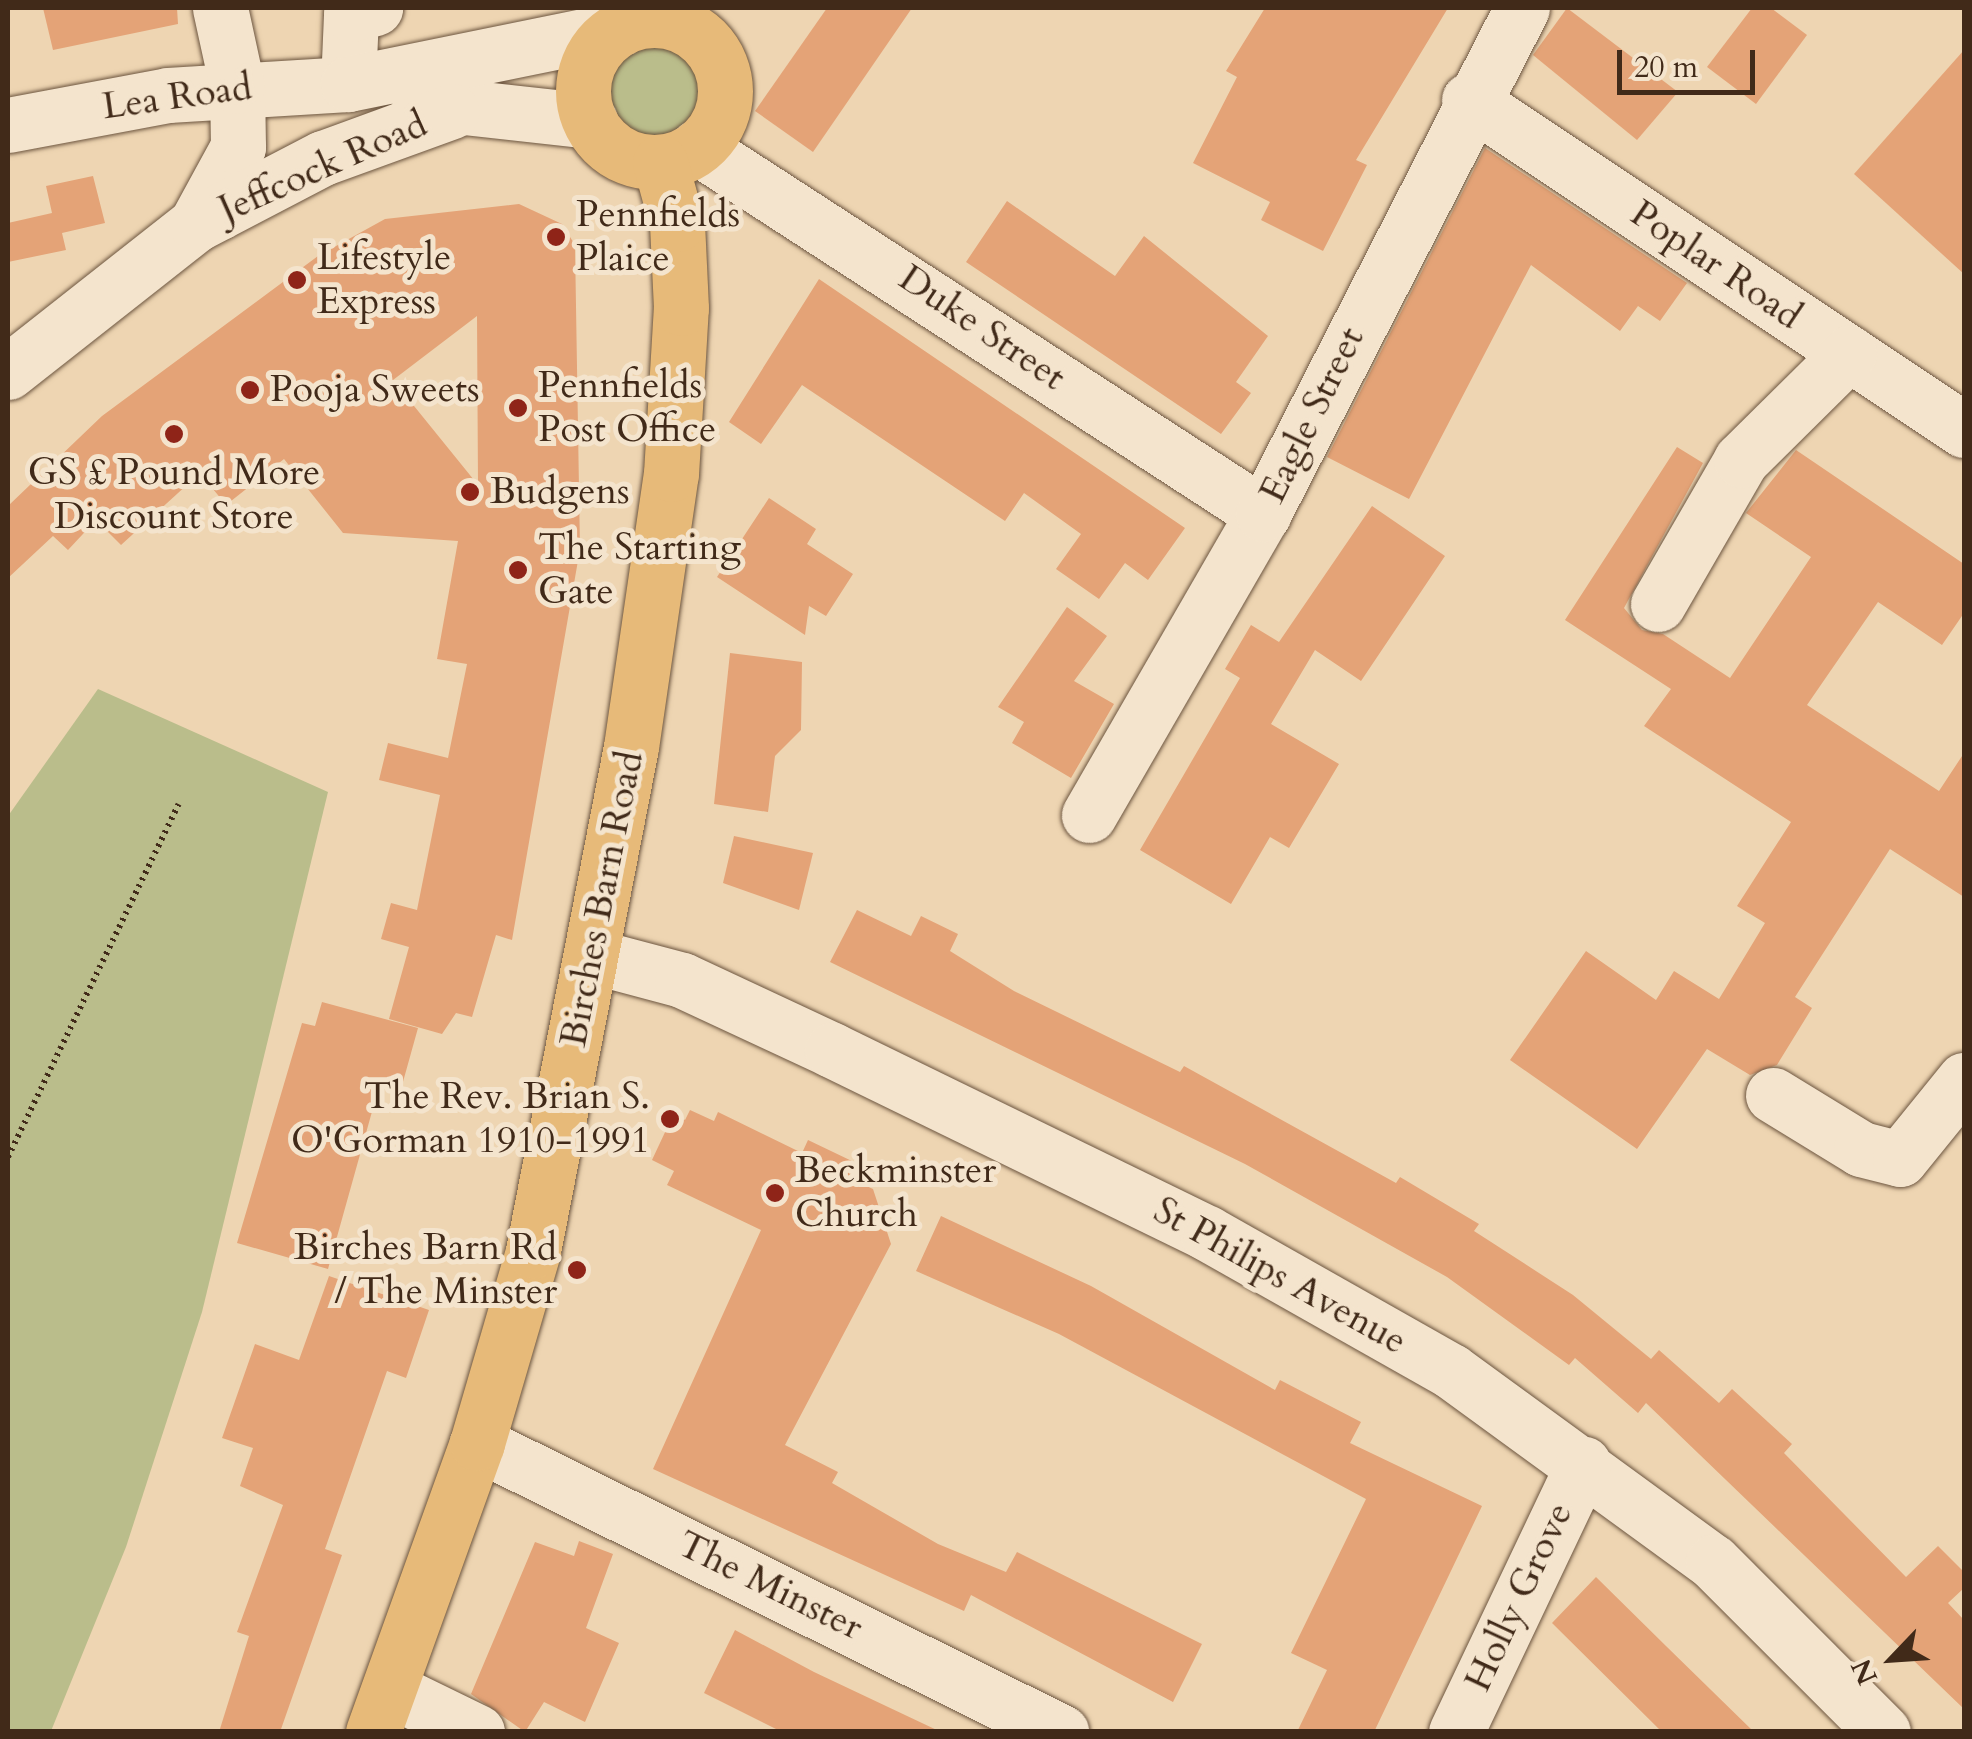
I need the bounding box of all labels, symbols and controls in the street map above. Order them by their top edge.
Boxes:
scale bar [1622,30,1760,92]
text: 20 m [1634,47,1698,88]
street label: Lea Road [99,64,255,130]
street label: Jeffcock Road [212,101,434,233]
street label: Poplar Road [1622,191,1810,339]
place label: Pennfields Plaice [576,192,740,282]
marker: Pennfields Plaice [545,226,567,248]
place label: Lifestyle Express [317,235,451,324]
street label: Duke Street [890,256,1074,400]
marker: Lifestyle Express [286,269,308,291]
street label: Eagle Street [1250,320,1374,510]
place label: Pennfields Post Office [538,363,716,452]
place label: Pooja Sweets [270,367,480,413]
marker: Pooja Sweets [239,379,261,401]
marker: Pennfields Post Office [507,397,529,419]
marker: GS £ Pound More Discount Store [163,423,185,445]
place label: GS £ Pound More Discount Store [28,450,320,540]
place label: Budgens [490,469,630,515]
marker: Budgens [459,481,481,503]
place label: The Starting Gate [538,525,741,614]
marker: The Starting Gate [507,559,529,581]
street label: Birches Barn Road [551,747,653,1051]
place label: The Rev. Brian S. O'Gorman 1910-1991 [291,1074,650,1164]
marker: The Rev. Brian S. O'Gorman 1910-1991 [659,1108,681,1130]
place label: Beckminster Church [795,1148,996,1238]
marker: Beckminster Church [764,1182,786,1204]
street label: St Philips Avenue [1146,1188,1414,1364]
place label: Birches Barn Rd / The Minster [294,1225,557,1314]
marker: Birches Barn Rd / The Minster [566,1259,588,1281]
street label: Holly Grove [1455,1495,1583,1699]
street label: The Minster [670,1522,870,1650]
north arrow [1842,1609,1942,1709]
text: N [1842,1653,1887,1691]

